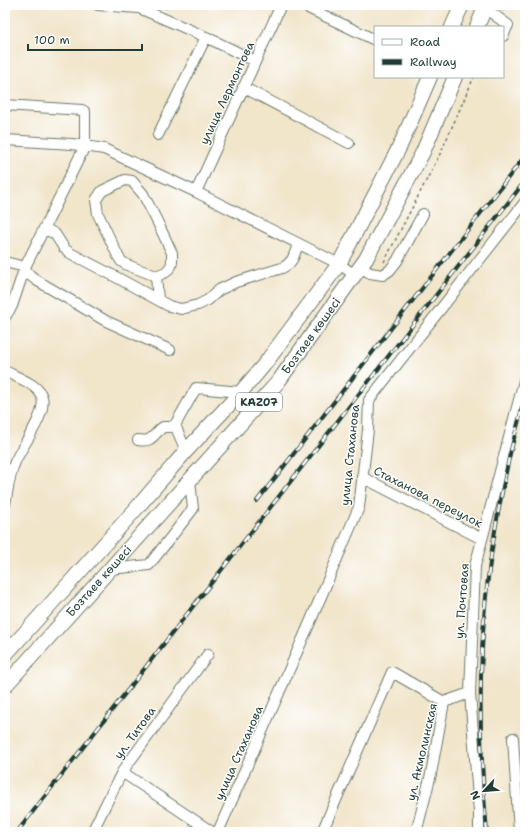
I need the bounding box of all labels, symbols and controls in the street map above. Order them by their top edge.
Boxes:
scale bar [28,26,142,52]
legend [374,26,504,78]
text: 100 m [34,32,70,48]
text: Road [410,34,441,50]
street label: улица Лермонтова [196,38,258,147]
text: Railway [410,54,457,70]
street label: Бозтаев көшесі [278,295,344,377]
road number: KAZ07 [236,393,282,411]
street label: улица Стаханова [337,403,363,507]
street label: Стаханова переулок [371,463,486,532]
street label: Бозтаев көшесі [63,542,135,620]
street label: ул. Почтовая [451,563,473,639]
street label: ул. Акмолинская [403,702,441,802]
street label: ул. Титова [111,703,160,762]
street label: улица Стаханова [211,703,267,803]
north arrow [464,771,504,811]
text: N [467,788,484,802]

